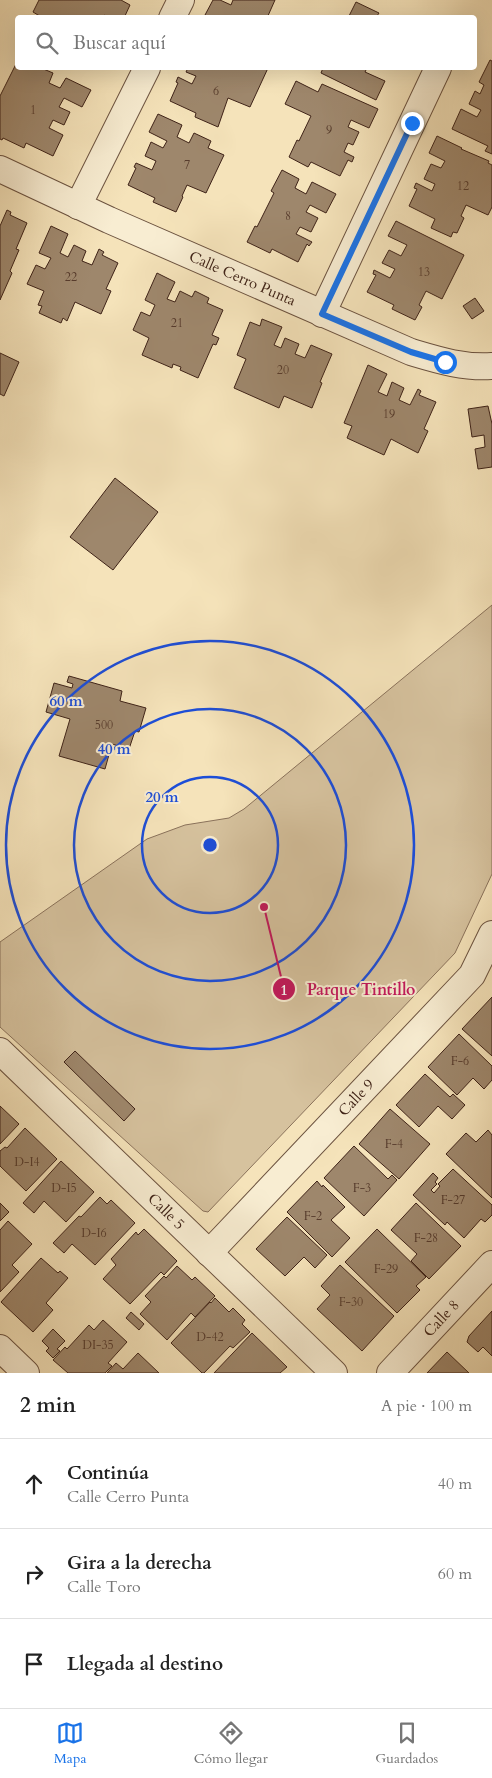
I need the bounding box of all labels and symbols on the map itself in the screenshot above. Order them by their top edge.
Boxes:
house number: 6 [213,83,219,99]
house number: 1 [30,102,36,118]
route end [401,112,424,135]
house number: 9 [326,122,332,138]
house number: 7 [184,157,190,173]
house number: 12 [457,178,469,194]
house number: 8 [285,208,291,224]
street label: Calle Cerro Punta [186,246,300,311]
house number: 13 [418,264,430,280]
house number: 22 [65,269,77,285]
house number: 21 [171,315,183,331]
route start [434,351,457,374]
house number: 20 [277,362,289,378]
house number: 19 [383,406,395,422]
text: 60 m [49,691,83,711]
house number: 500 [95,717,113,733]
text: 40 m [97,739,131,759]
text: 20 m [145,787,179,807]
centre of rings [201,836,219,854]
callout: Parque Tintillo [272,974,425,1005]
text: Parque Tintillo [307,979,415,1001]
text: 1 [280,980,288,1000]
house number: F-6 [451,1053,469,1069]
street label: Calle 9 [334,1074,379,1120]
house number: F-4 [385,1136,403,1152]
house number: D-I4 [14,1154,40,1170]
house number: D-I5 [51,1180,77,1196]
house number: F-3 [353,1180,371,1196]
street label: Calle 5 [143,1189,189,1234]
house number: F-27 [441,1192,465,1208]
house number: F-2 [304,1208,322,1224]
house number: D-I6 [81,1225,107,1241]
house number: F-28 [414,1230,438,1246]
house number: F-29 [374,1261,398,1277]
house number: F-30 [339,1294,363,1310]
street label: Calle 8 [419,1295,464,1341]
house number: D-42 [196,1329,224,1345]
house number: DI-35 [82,1337,114,1353]

